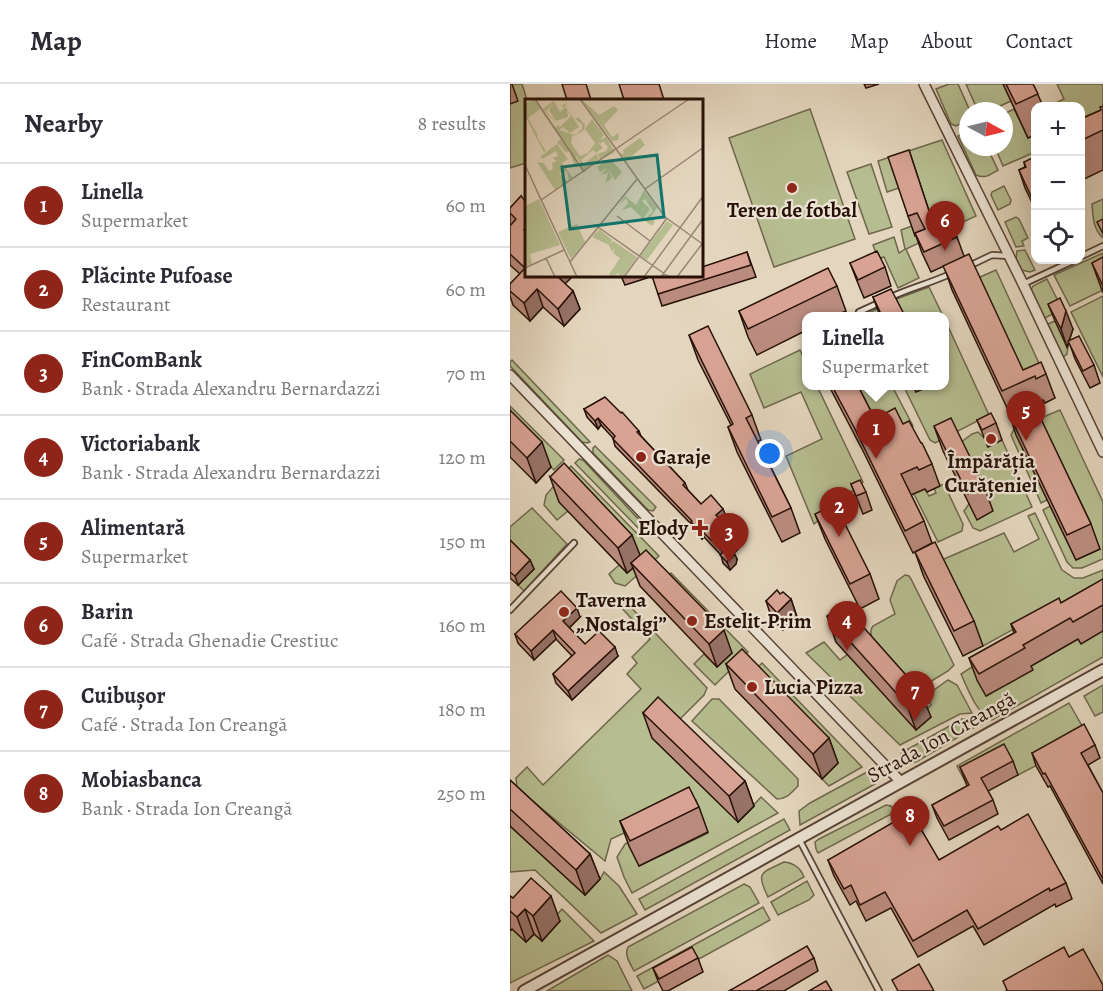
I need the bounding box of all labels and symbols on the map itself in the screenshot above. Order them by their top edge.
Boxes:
inset map [525,99,704,278]
north arrow [959,102,1013,156]
marker: Teren de fotbal [785,181,799,195]
place label: Teren de fotbal [727,196,857,224]
pin: 6 [926,202,964,251]
pin: 5 [1006,392,1046,441]
pin: 1 [856,410,896,459]
marker: Împărăția Curățeniei [984,432,998,446]
your location [755,439,784,468]
place label: Garaje [653,443,711,471]
place label: Împărăția Curățeniei [944,447,1038,499]
marker: Garaje [634,450,648,464]
pin: 2 [820,488,858,537]
place label: Elody [638,514,689,542]
pin: 3 [710,514,748,563]
marker: Elody [693,521,707,535]
place label: Taverna „Nostalgi” [576,586,667,638]
pin: 4 [828,602,866,651]
marker: Taverna „Nostalgi” [557,605,571,619]
place label: Estelit-Prim [704,607,812,635]
marker: Estelit-Prim [685,614,699,628]
pin: 7 [896,672,934,721]
place label: Lucia Pizza [764,673,864,701]
marker: Lucia Pizza [745,680,759,694]
street label: Strada Ion Creangă [862,685,1020,789]
pin: 8 [890,796,930,846]

